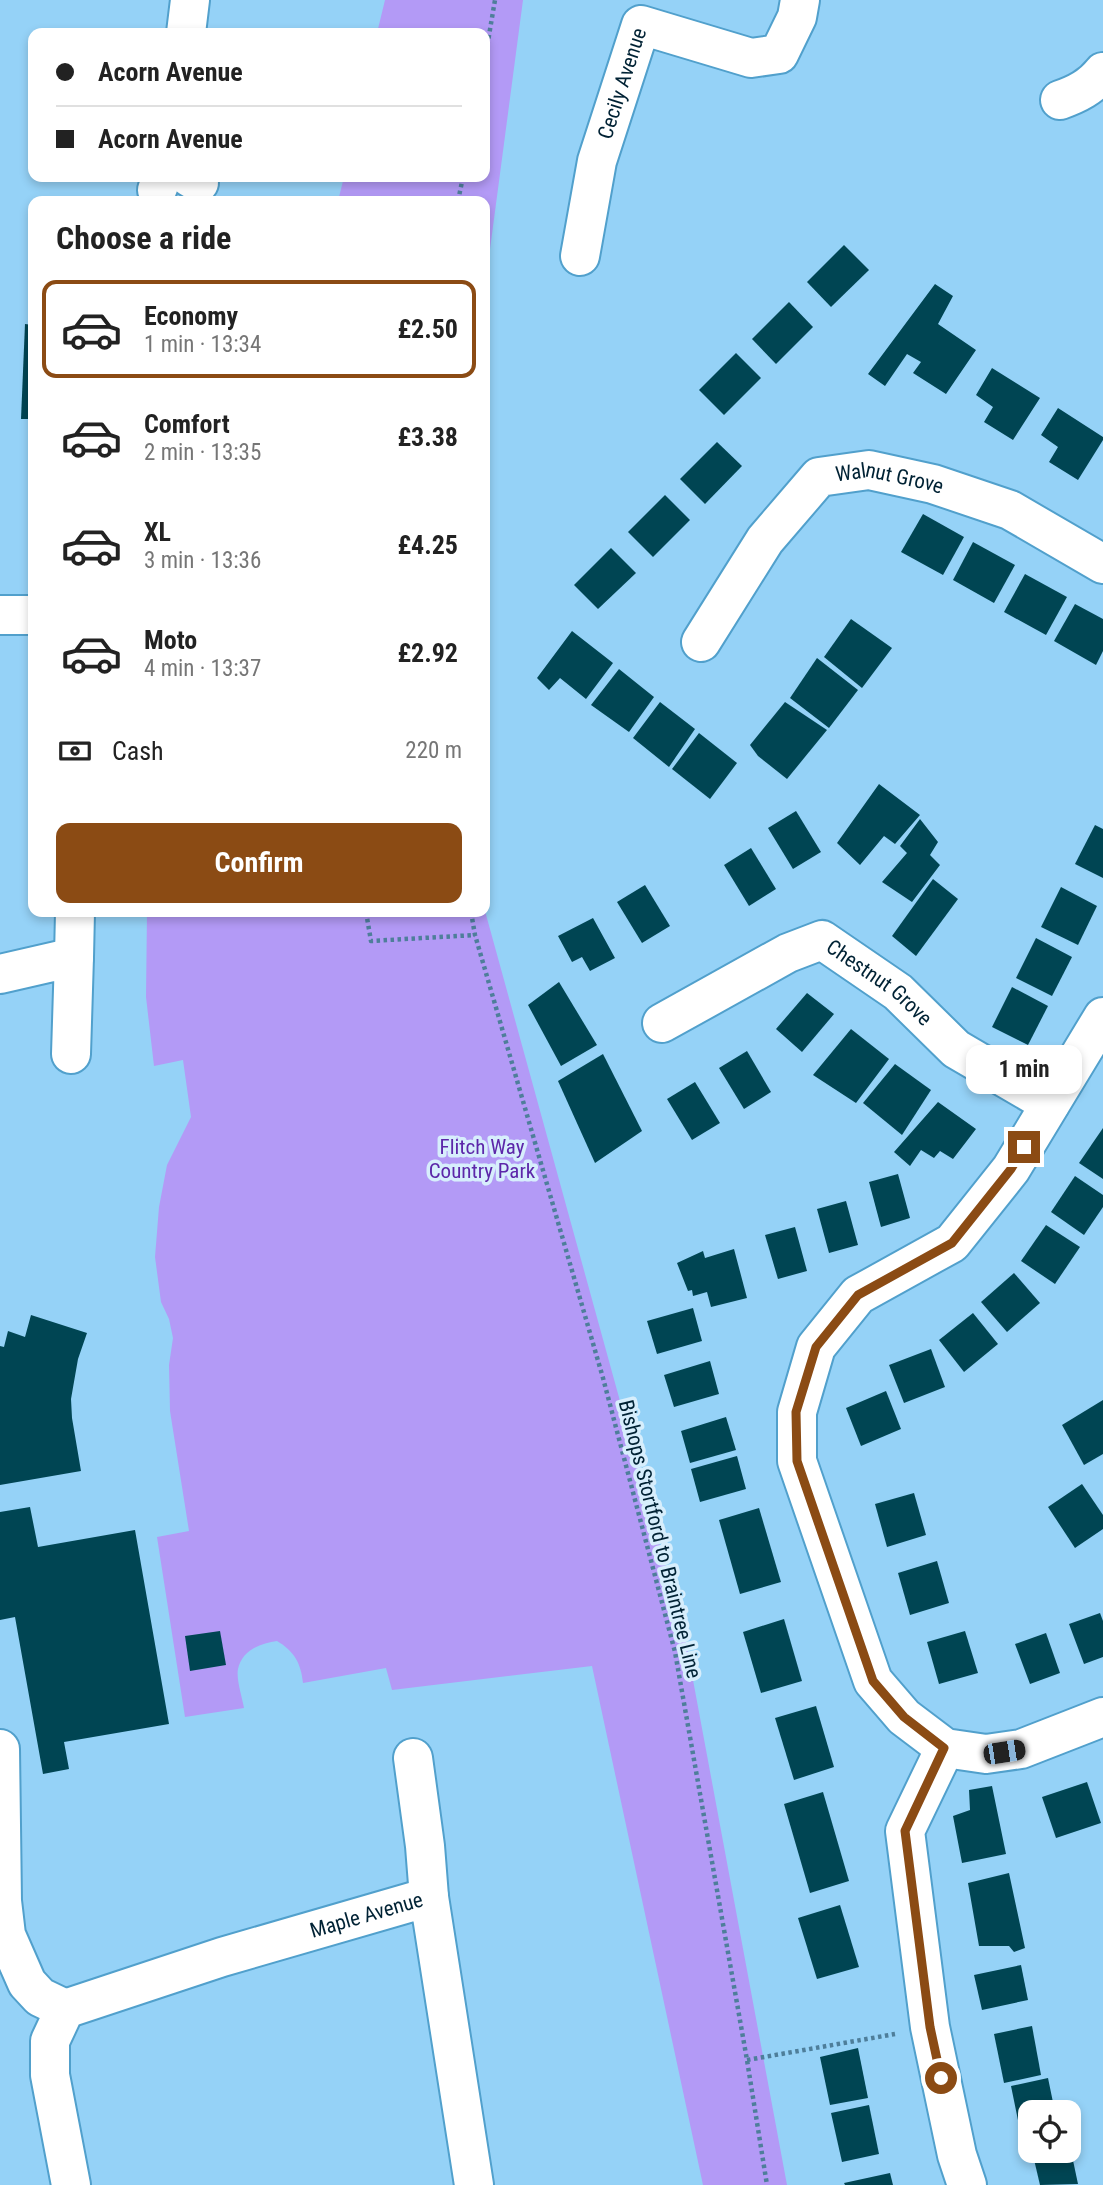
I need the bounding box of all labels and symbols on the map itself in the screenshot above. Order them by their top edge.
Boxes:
street label: Cecily Avenue [593,25,651,142]
street label: Walnut Grove [834,458,947,499]
street label: Chestnut Grove [822,935,937,1031]
callout: 1 min [966,1046,1082,1094]
route end [1008,1131,1040,1163]
park label: Flitch Way Country Park [429,1135,536,1183]
street label: Bishops Stortford to Braintree Line [614,1397,706,1681]
car [982,1738,1027,1766]
street label: Maple Avenue [307,1887,426,1943]
route start [925,2062,957,2094]

